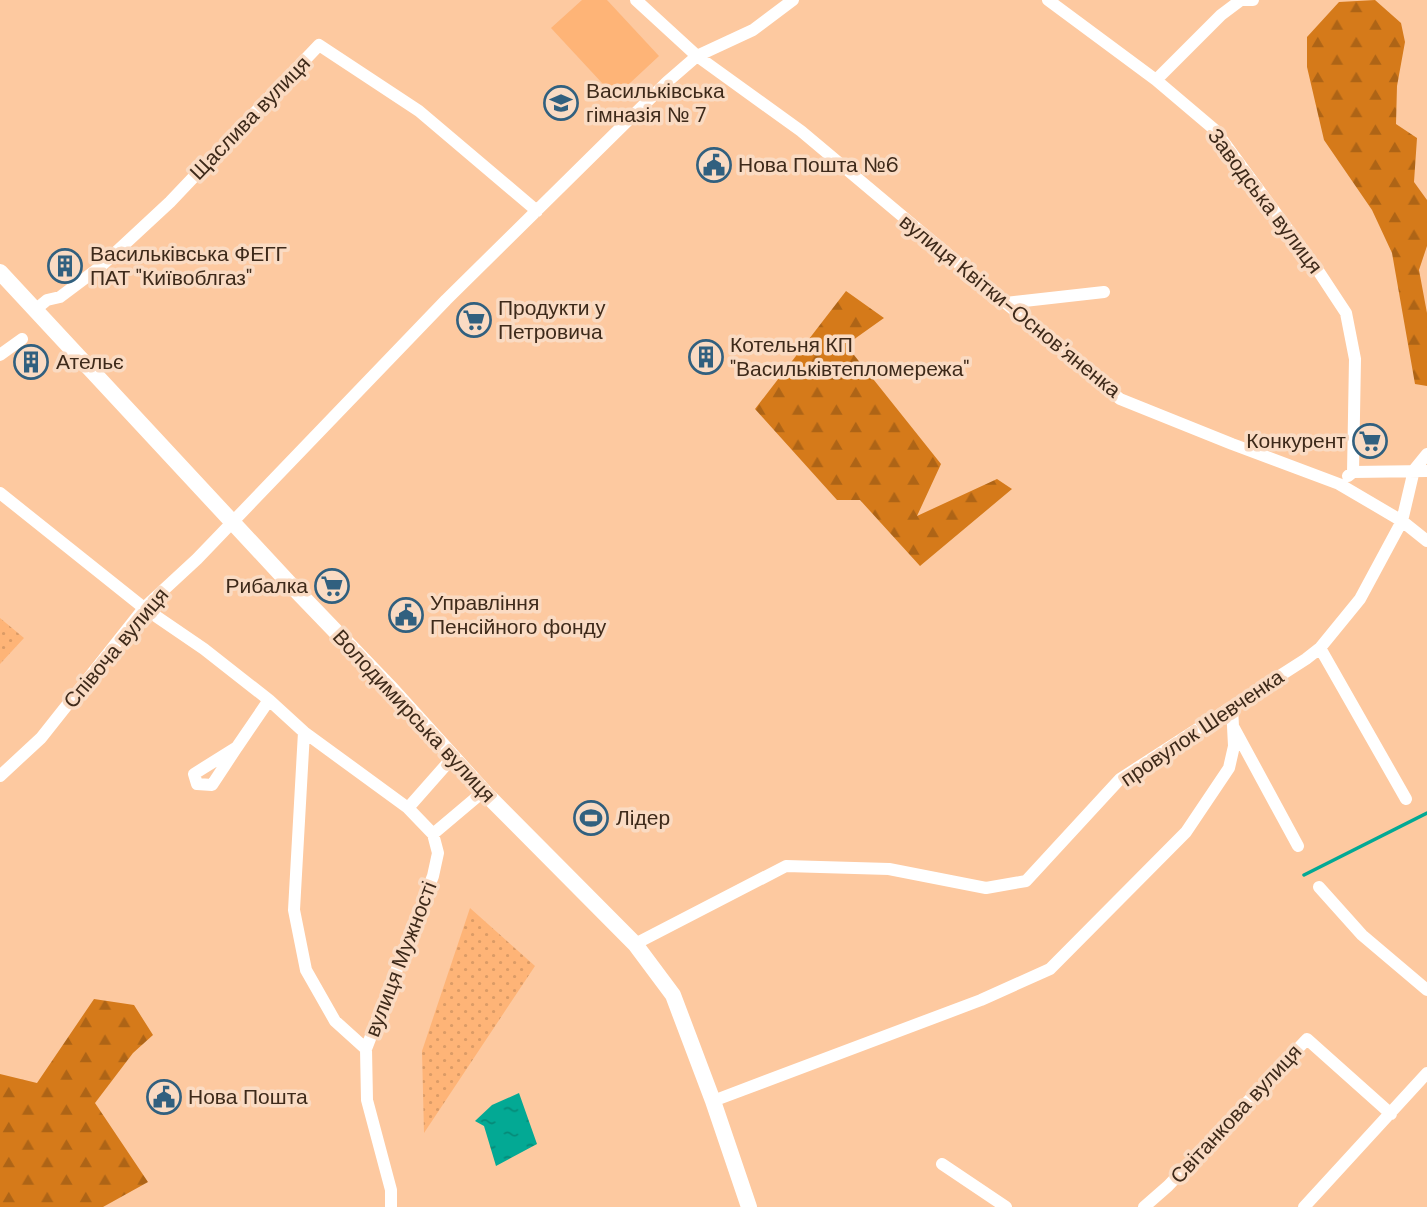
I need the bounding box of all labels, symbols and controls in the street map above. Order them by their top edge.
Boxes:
street label: Щаслива вулиця [184,50,316,186]
place label: Васильківська гімназія № 7 [586,77,725,129]
school or university icon: Васильківська гімназія № 7 [542,84,580,122]
street label: Заводська вулиця [1201,123,1329,279]
public building icon: Нова Пошта №6 [695,146,733,184]
place label: Нова Пошта №6 [738,151,899,179]
street label: вулиця Квітки-Основʼяненка [893,208,1127,404]
place label: Васильківська ФЕГГ ПАТ "Київоблгаз" [90,240,287,292]
building icon: Васильківська ФЕГГ ПАТ "Київоблгаз" [46,247,84,285]
place label: Продукти у Петровича [498,294,606,346]
supermarket icon: Продукти у Петровича [455,301,493,339]
place label: Котельня КП "Васильківтепломережа" [730,331,969,383]
building icon: Котельня КП "Васильківтепломережа" [687,338,725,376]
building icon: Ательє [12,343,50,381]
place label: Ательє [56,348,124,376]
supermarket icon: Конкурент [1351,422,1389,460]
place label: Конкурент [1246,427,1346,455]
supermarket icon: Рибалка [313,567,351,605]
place label: Рибалка [225,572,308,600]
street label: Співоча вулиця [57,582,175,714]
place label: Управління Пенсійного фонду [430,589,607,641]
public building icon: Управління Пенсійного фонду [387,596,425,634]
street label: Володимирська вулиця [326,623,502,809]
street label: провулок Шевченка [1115,663,1289,793]
sports icon: Лідер [572,799,610,837]
place label: Лідер [616,804,670,832]
street label: вулиця Мужності [358,877,444,1041]
street label: Світанкова вулиця [1164,1038,1308,1190]
public building icon: Нова Пошта [145,1078,183,1116]
place label: Нова Пошта [188,1083,308,1111]

